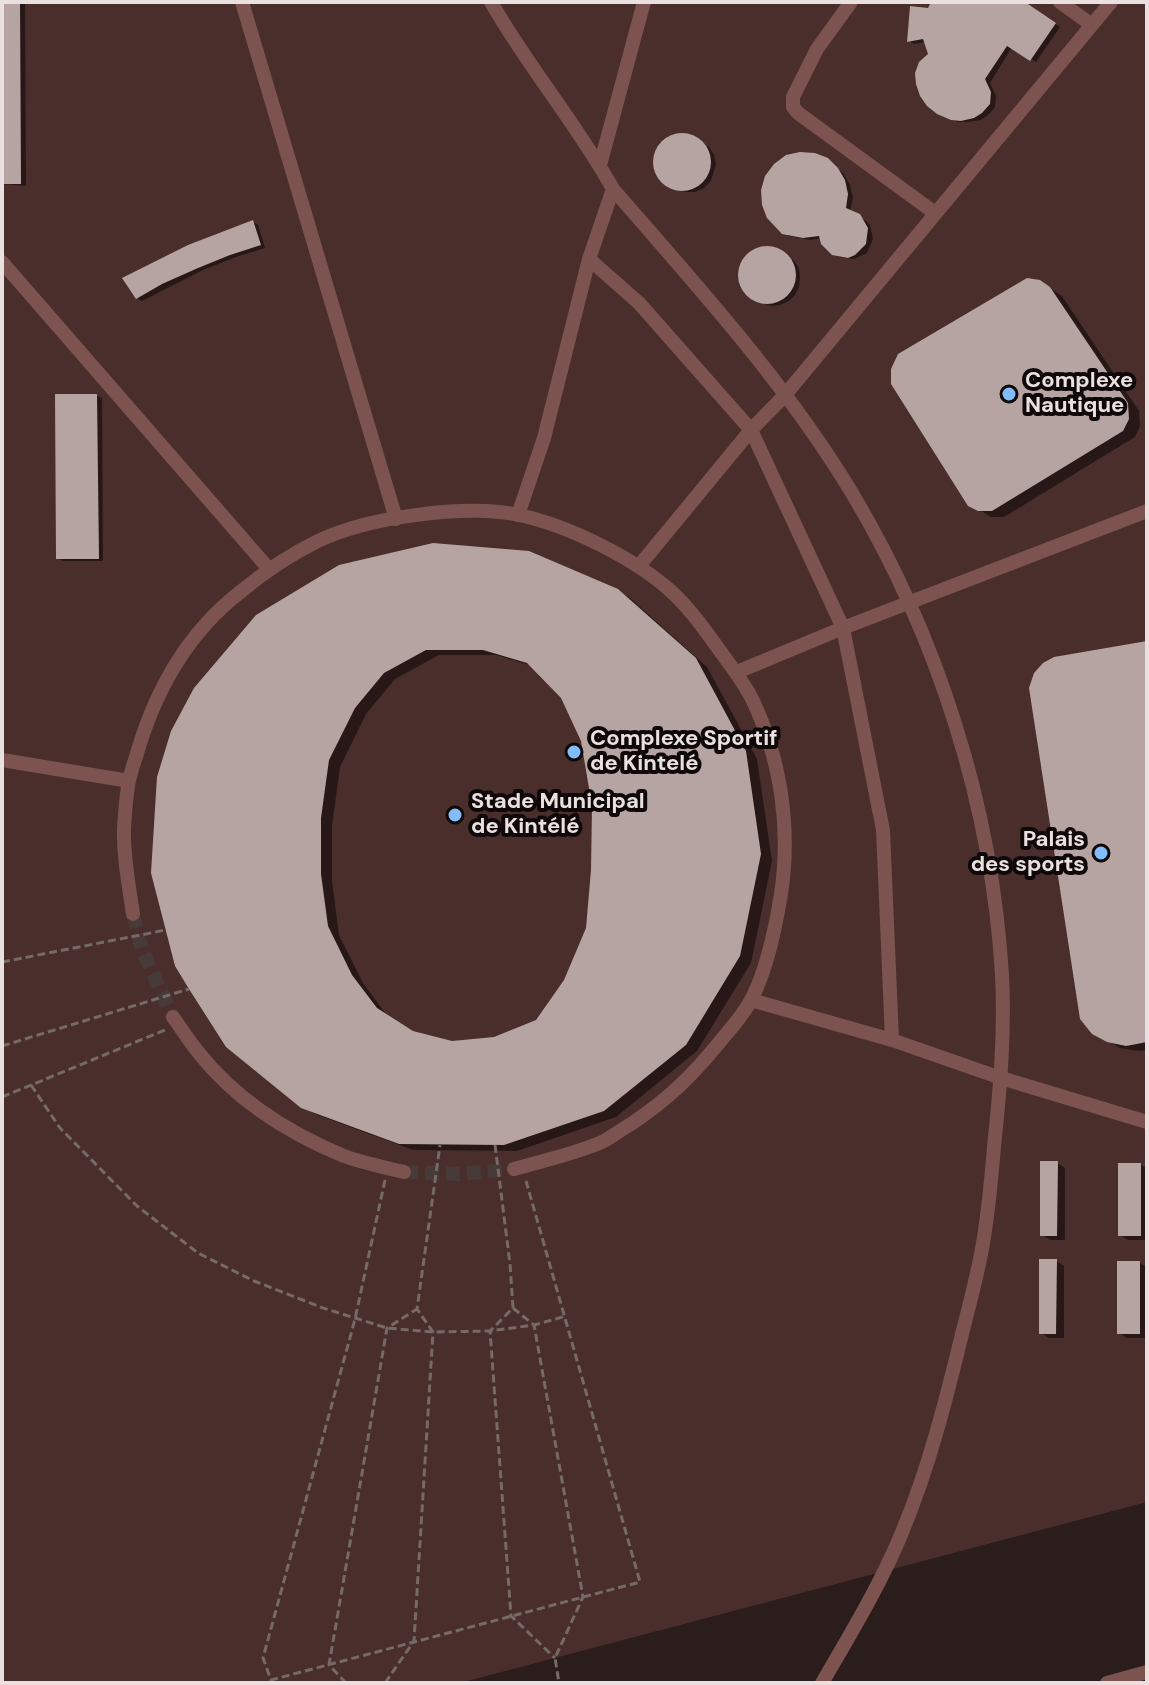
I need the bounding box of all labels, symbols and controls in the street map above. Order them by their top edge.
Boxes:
place label: Complexe Nautique [1025,368,1133,420]
marker: Complexe Nautique [1000,385,1018,403]
place label: Complexe Sportif de Kintelé [590,726,777,778]
marker: Complexe Sportif de Kintelé [565,743,583,761]
place label: Stade Municipal de Kintélé [471,789,645,840]
marker: Stade Municipal de Kintélé [446,806,464,824]
place label: Palais des sports [971,827,1085,878]
marker: Palais des sports [1092,844,1110,862]

